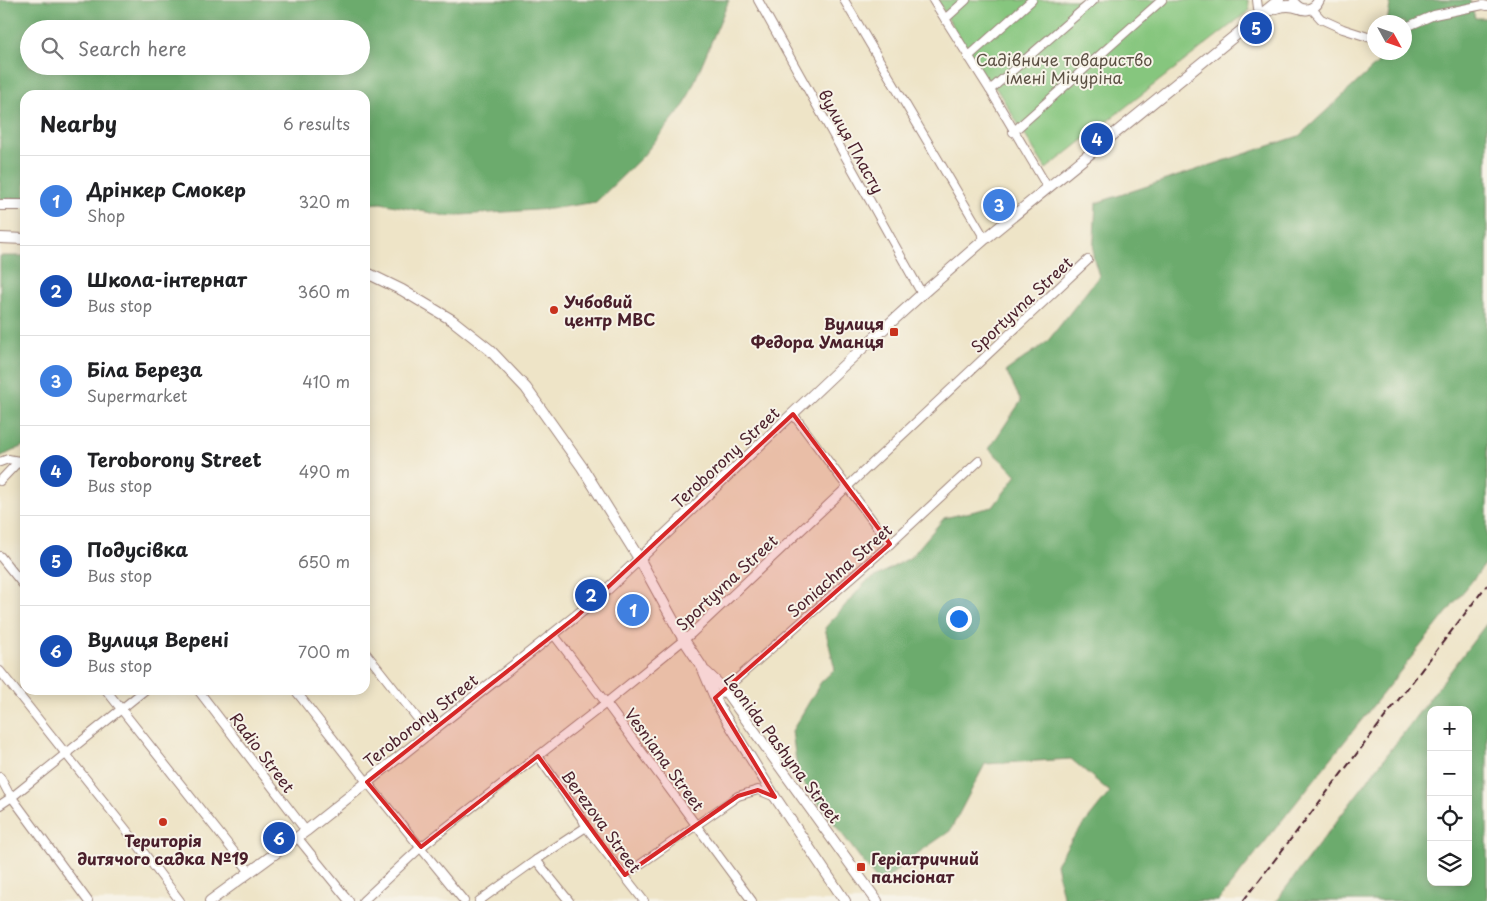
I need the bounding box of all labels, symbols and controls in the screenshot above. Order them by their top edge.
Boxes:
pin: 5 [1240,9,1272,47]
north arrow [1367,15,1412,60]
search box [20,20,370,75]
icon: search [38,34,66,62]
text: Search here [78,34,187,62]
park label: Садівниче товариство імені Мічуріна [976,47,1152,89]
street label: вулиця Пласту [813,84,891,198]
text: Nearby [40,107,117,139]
text: 6 results [283,111,350,135]
pin: 4 [1081,120,1113,158]
text: Дрінкер Смокер [87,175,246,203]
pin: 3 [983,186,1015,224]
text: 1 [52,189,60,213]
text: 320 m [299,189,350,213]
text: Shop [87,203,125,227]
street label: Sportyvna Street [965,250,1078,358]
text: Школа-інтернат [87,265,247,293]
text: 2 [50,279,62,303]
text: 360 m [298,279,350,303]
place label: Учбовий центр МВС [563,289,655,331]
text: Bus stop [87,293,152,317]
marker: Учбовий центр МВС [548,304,560,316]
place label: Вулиця Федора Уманця [751,311,884,353]
marker: Вулиця Федора Уманця [888,326,900,338]
text: Біла Береза [87,355,203,383]
text: 3 [51,369,61,393]
text: 410 m [302,369,350,393]
text: Supermarket [87,383,187,407]
street label: Teroborony Street [666,400,785,513]
text: Teroborony Street [87,445,262,473]
text: 4 [51,459,61,483]
text: 490 m [299,459,350,483]
text: Bus stop [87,473,152,497]
street label: Soniachna Street [781,517,897,622]
street label: Sportyvna Street [670,528,783,636]
text: Подусівка [87,535,188,563]
text: 5 [51,549,61,573]
text: 650 m [298,549,350,573]
text: Bus stop [87,563,152,587]
pin: 2 [575,576,607,614]
pin: 1 [617,591,649,629]
your location [946,606,972,632]
text: Вулиця Верені [87,625,229,653]
text: 6 [50,639,62,663]
text: 700 m [298,639,350,663]
text: Bus stop [87,653,152,677]
street label: Teroborony Street [358,667,483,772]
street label: Leonida Pashyna Street [719,668,848,828]
street label: Vesniana Street [619,702,711,816]
map controls [1427,706,1472,886]
button: + [1427,706,1472,751]
street label: Radio Street [225,707,301,798]
button: − [1427,751,1472,796]
street label: Berezova Street [556,764,648,878]
button: locate [1427,796,1472,841]
marker: Територія дитячого садка №19 [157,816,169,828]
pin: 6 [263,819,295,857]
place label: Територія дитячого садка №19 [77,828,249,870]
button: layers [1427,841,1472,886]
place label: Геріатричний пансіонат [871,846,979,888]
marker: Геріатричний пансіонат [855,861,867,873]

